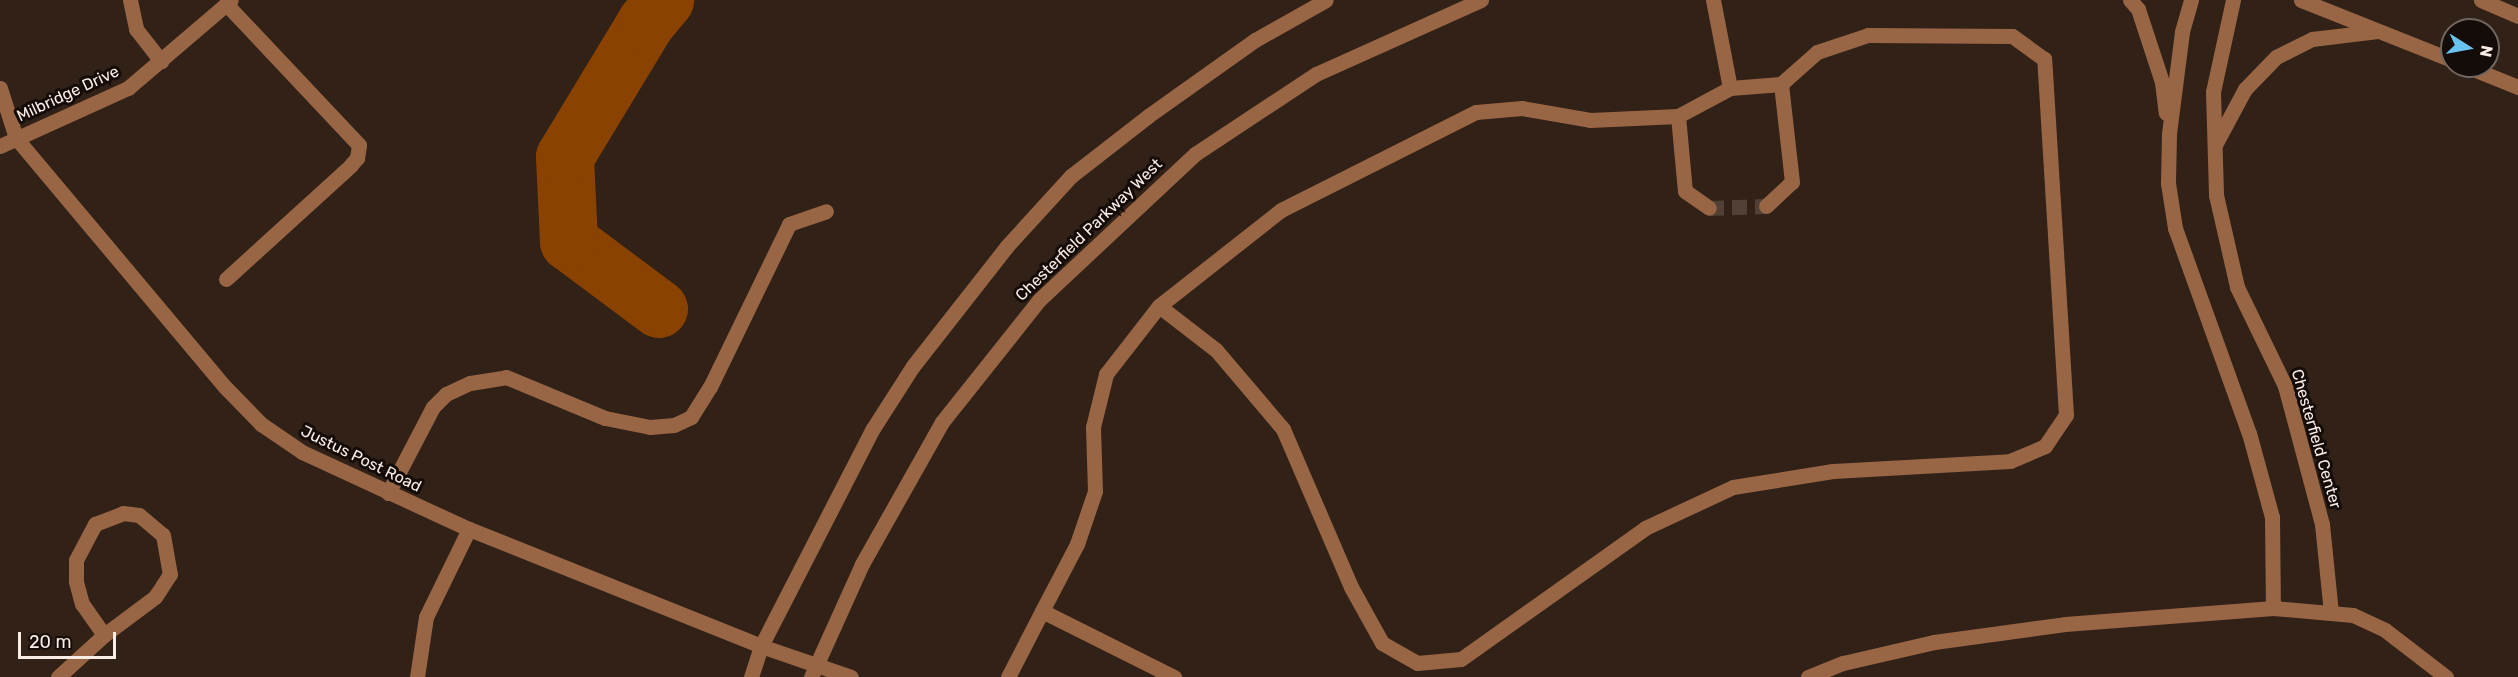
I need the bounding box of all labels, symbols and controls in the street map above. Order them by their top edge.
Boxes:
north arrow [2440,18,2500,78]
text: N [2476,44,2497,59]
street label: Milbridge Drive [14,62,122,126]
street label: Chesterfield Parkway West [1011,155,1167,305]
street label: Chesterfield Center [2287,367,2345,511]
street label: Justus Post Road [298,422,424,496]
scale bar [21,620,118,658]
text: 20 m [29,631,71,653]

